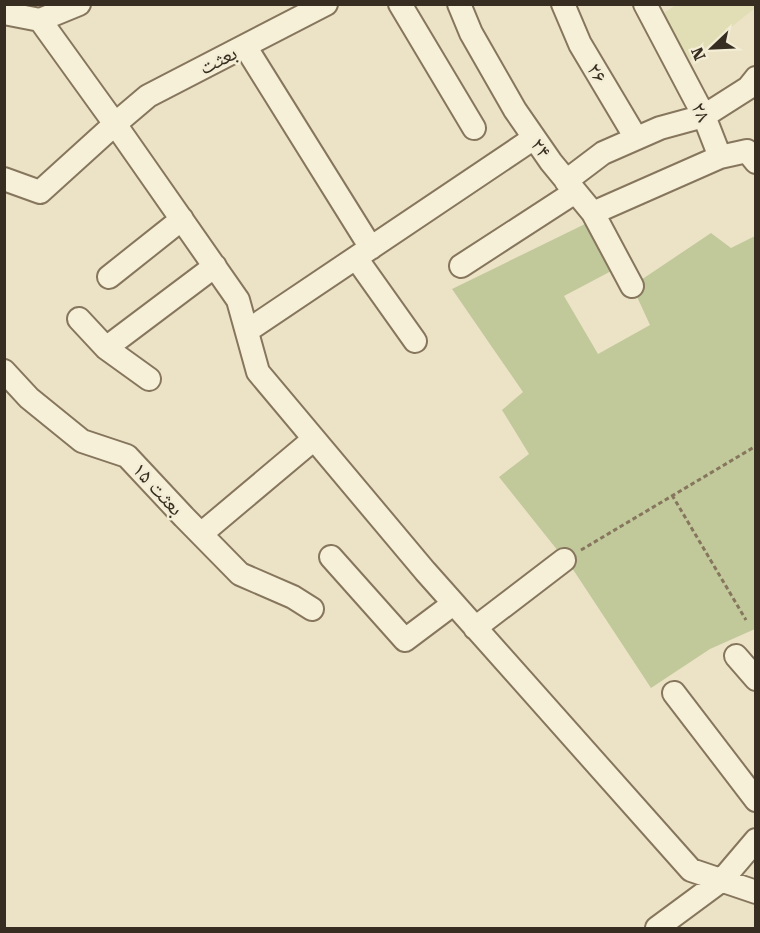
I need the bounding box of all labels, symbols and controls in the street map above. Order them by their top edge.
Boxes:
north arrow [682,18,742,78]
street label: بعثت [195,40,241,80]
text: N [687,44,710,63]
street label: ۲۶ [582,59,612,87]
street label: ۲۸ [686,98,716,126]
street label: ۲۴ [526,133,556,163]
street label: بعثت ۱۵ [128,458,188,520]

